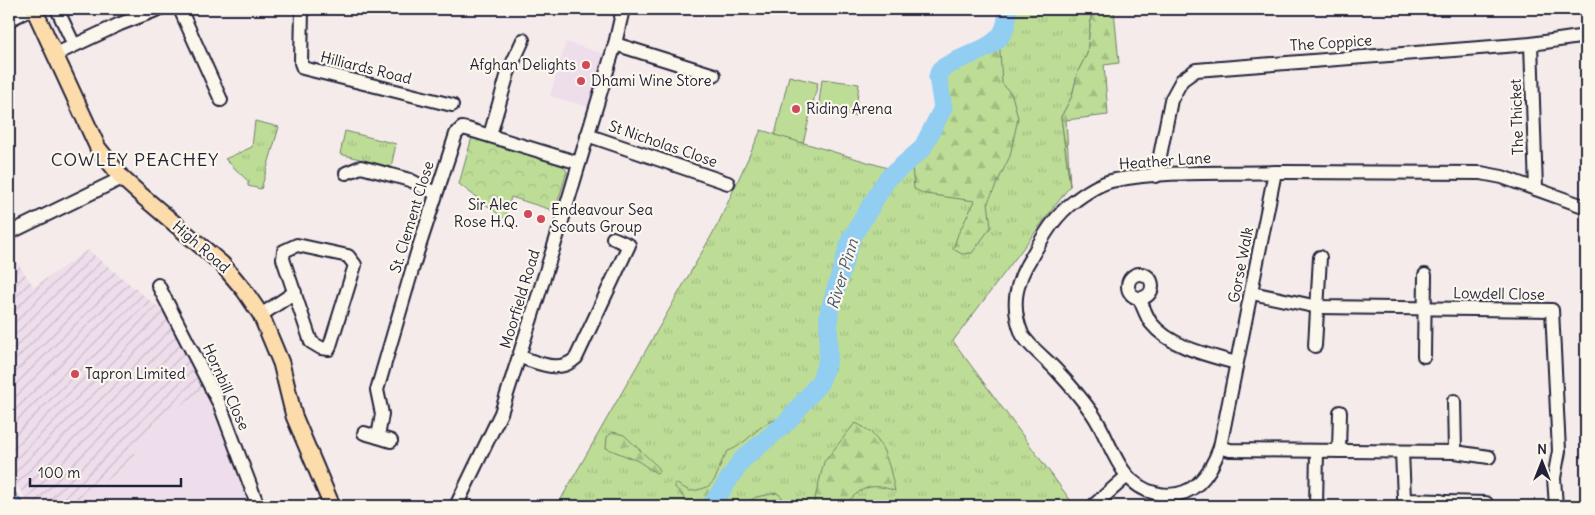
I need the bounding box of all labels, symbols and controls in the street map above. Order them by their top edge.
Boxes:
street label: The Coppice [1289,30,1373,55]
street label: Hilliards Road [319,47,414,88]
place label: Afghan Delights [470,55,576,74]
marker: Afghan Delights [580,59,592,71]
place label: Dhami Wine Store [591,71,712,90]
marker: Dhami Wine Store [575,75,587,87]
street label: The Thicket [1506,79,1527,155]
place label: Riding Arena [806,99,893,118]
marker: Riding Arena [790,103,802,115]
street label: St Nicholas Close [606,116,720,171]
district label: COWLEY PEACHEY [51,148,219,171]
street label: Heather Lane [1118,148,1212,173]
street label: St. Clement Close [385,159,438,275]
place label: Sir Alec Rose H.Q. [454,195,518,231]
place label: Endeavour Sea Scouts Group [551,200,653,236]
marker: Sir Alec Rose H.Q. [522,208,534,220]
marker: Endeavour Sea Scouts Group [535,213,547,225]
street label: High Road [169,217,234,277]
street label: Gorse Walk [1224,225,1257,304]
water label: River Pinn [822,236,862,311]
street label: Moorfield Road [495,247,544,351]
street label: Lowdell Close [1453,283,1545,304]
street label: Hornbill Close [199,341,254,433]
place label: Tapron Limited [85,364,186,383]
marker: Tapron Limited [69,368,81,380]
north arrow [1518,438,1568,488]
text: N [1537,440,1547,458]
scale bar [30,455,181,487]
text: 100 m [38,463,80,482]

